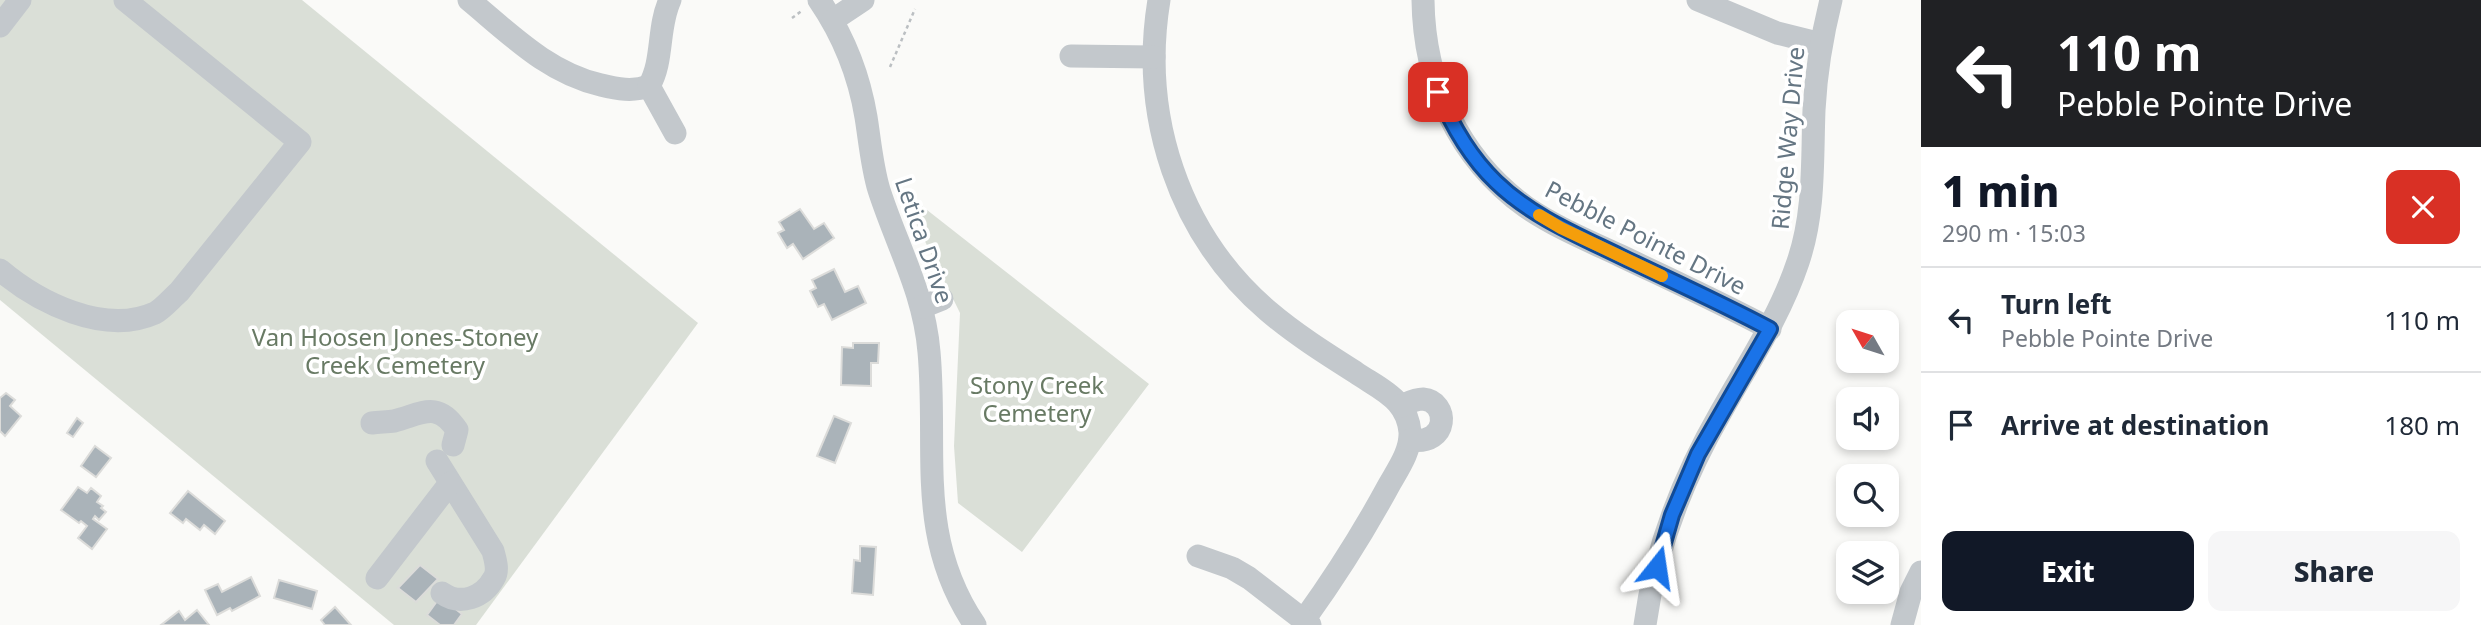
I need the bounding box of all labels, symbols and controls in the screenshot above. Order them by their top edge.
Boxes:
text: 110 m [2057,19,2202,85]
icon: left [1942,28,2033,119]
street label: Ridge Way Drive [1763,45,1811,231]
pin [1408,62,1468,122]
icon: arrive [1419,73,1457,111]
text: Pebble Pointe Drive [2057,82,2352,125]
text: 1 min [1942,162,2059,219]
button: close [2386,170,2460,244]
street label: Letica Drive [888,172,962,308]
street label: Pebble Pointe Drive [1540,172,1752,302]
text: 290 m · 15:03 [1942,217,2086,249]
text: Turn left [2001,286,2112,322]
icon: left [1942,301,1980,339]
text: 110 m [2384,302,2460,338]
north arrow [1836,310,1899,373]
map controls [1836,310,1899,604]
park label: Van Hoosen Jones-Stoney Creek Cemetery [252,320,539,381]
text: Pebble Pointe Drive [2001,322,2213,354]
park label: Stony Creek Cemetery [970,368,1104,429]
button: sound [1836,387,1899,450]
icon: arrive [1942,406,1980,444]
text: Arrive at destination [2001,407,2270,443]
text: 180 m [2384,407,2460,443]
button: search [1836,464,1899,527]
position arrow [1620,530,1694,604]
button: Exit [1942,531,2194,611]
button: Share [2208,531,2460,611]
button: layers [1836,541,1899,604]

